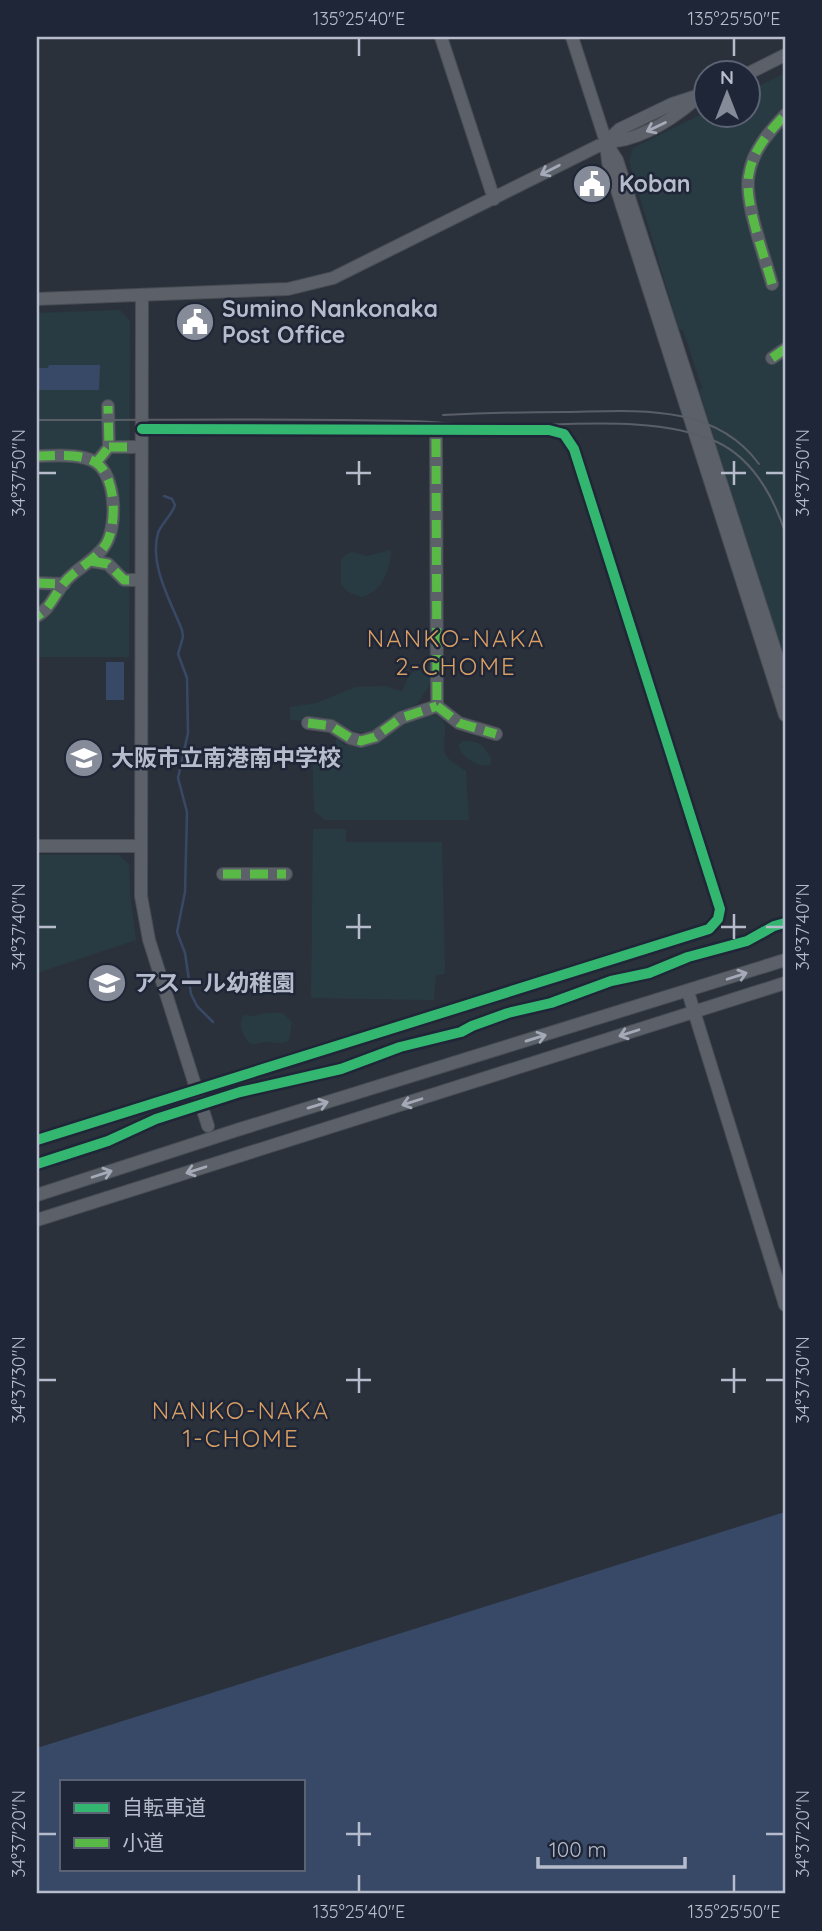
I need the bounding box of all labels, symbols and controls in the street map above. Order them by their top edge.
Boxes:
text: 135°25'40"E [313,7,405,30]
text: 135°25'50"E [688,7,780,30]
north arrow [692,60,762,130]
text: N [720,65,734,89]
one-way arrow [646,120,667,134]
public building icon: Koban [571,163,613,205]
one-way arrow [540,164,561,178]
place label: Koban [619,169,691,198]
place label: Sumino Nankonaka Post Office [222,294,438,349]
public building icon: Sumino Nankonaka Post Office [174,301,216,343]
text: 34°37'50"N [7,429,30,517]
text: 34°37'50"N [791,429,814,517]
district label: NANKO-NAKA 2-CHOME [367,623,545,681]
school or university icon: 大阪市立南港南中学校 [63,737,105,779]
place label: 大阪市立南港南中学校 [111,743,341,772]
text: 34°37'40"N [7,883,30,971]
text: 34°37'40"N [791,883,814,971]
school or university icon: アスール幼稚園 [86,962,128,1004]
place label: アスール幼稚園 [134,968,295,997]
one-way arrow [725,969,747,981]
one-way arrow [619,1028,641,1040]
one-way arrow [524,1031,546,1044]
one-way arrow [402,1096,424,1109]
one-way arrow [307,1098,329,1110]
one-way arrow [185,1165,207,1177]
one-way arrow [90,1167,112,1179]
text: 34°37'30"N [7,1336,30,1424]
text: 34°37'30"N [791,1336,814,1424]
district label: NANKO-NAKA 1-CHOME [152,1395,330,1453]
legend [60,1780,304,1871]
text: 34°37'20"N [7,1790,30,1878]
text: 34°37'20"N [791,1790,814,1878]
text: 自転車道 [122,1794,206,1820]
scale bar [538,1826,686,1870]
text: 小道 [122,1829,164,1855]
text: 100 m [549,1836,607,1862]
text: 135°25'40"E [313,1900,405,1923]
text: 135°25'50"E [688,1900,780,1923]

